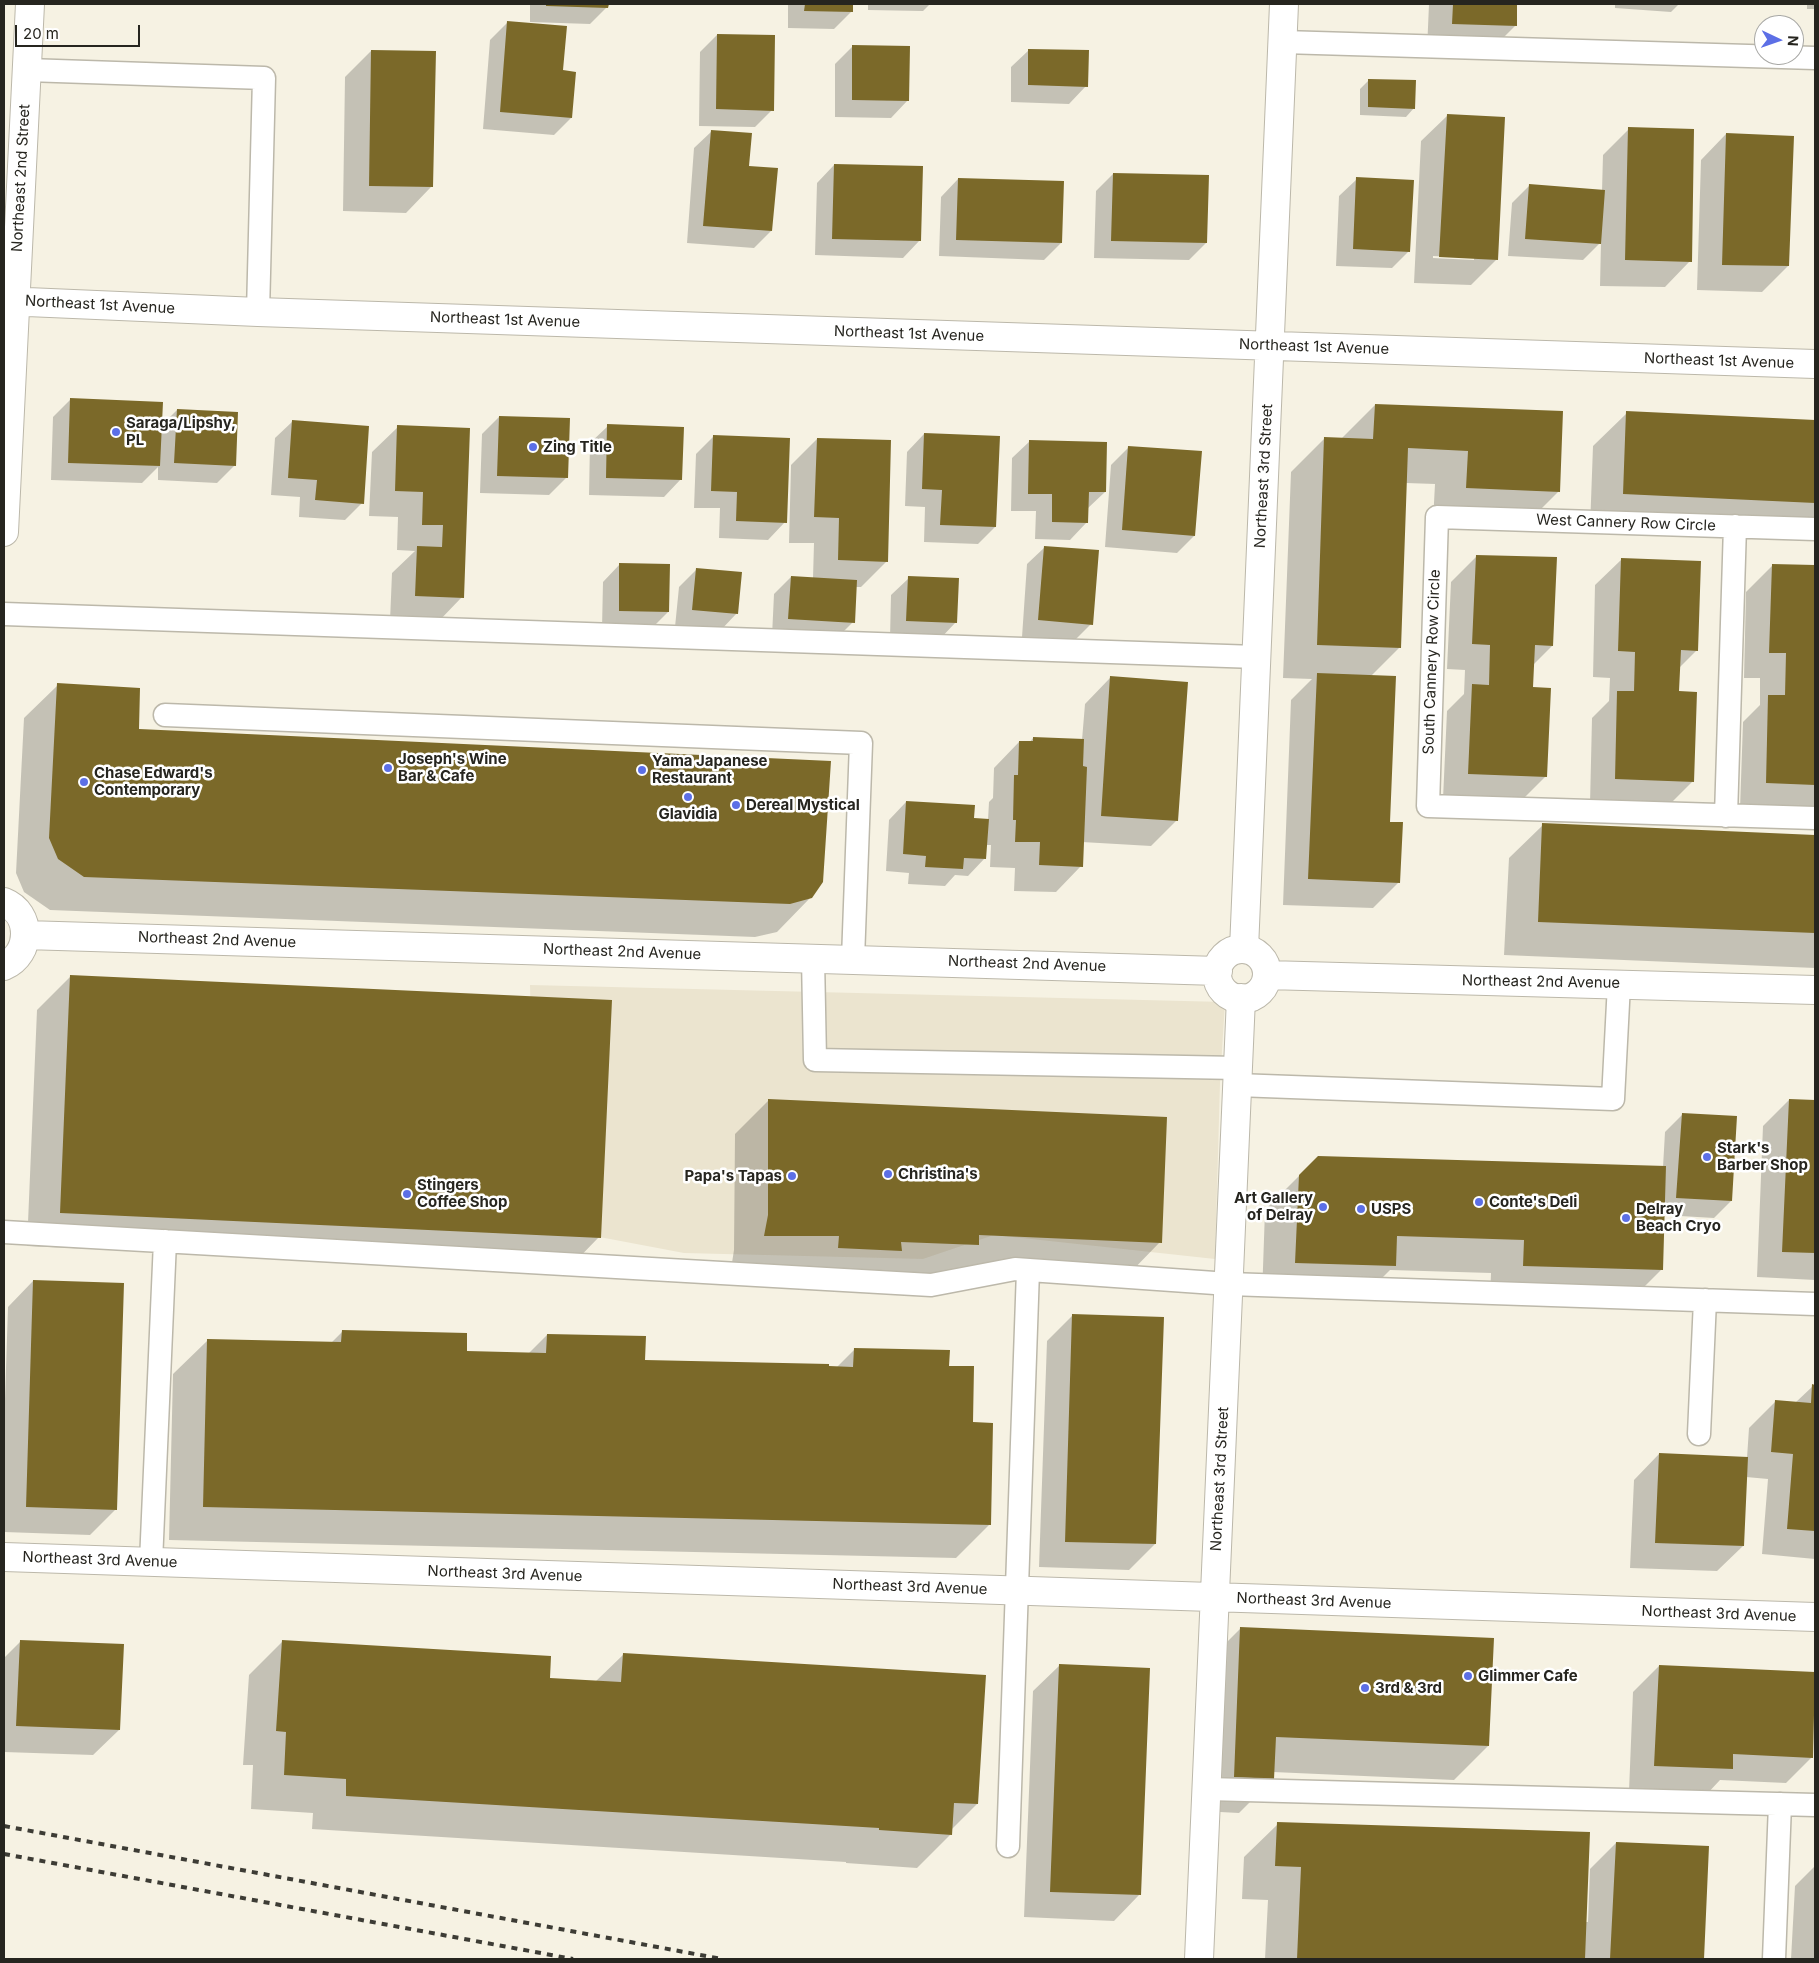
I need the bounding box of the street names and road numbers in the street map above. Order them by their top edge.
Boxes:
street label: Northeast 2nd Street [8,104,34,252]
street label: Northeast 1st Avenue [25,292,175,318]
street label: Northeast 1st Avenue [430,308,580,332]
street label: Northeast 1st Avenue [834,322,984,346]
street label: Northeast 1st Avenue [1239,335,1389,359]
street label: Northeast 1st Avenue [1644,349,1794,373]
street label: Northeast 3rd Street [1251,403,1277,549]
street label: West Cannery Row Circle [1536,511,1716,535]
street label: South Cannery Row Circle [1420,569,1444,755]
street label: Northeast 2nd Avenue [138,928,296,952]
street label: Northeast 2nd Avenue [543,940,701,964]
street label: Northeast 2nd Avenue [948,952,1106,976]
street label: Northeast 2nd Avenue [1462,972,1620,992]
street label: Northeast 3rd Street [1207,1406,1233,1552]
street label: Northeast 3rd Avenue [22,1548,178,1572]
street label: Northeast 3rd Avenue [427,1562,583,1586]
street label: Northeast 3rd Avenue [832,1575,988,1599]
street label: Northeast 3rd Avenue [1236,1589,1392,1613]
street label: Northeast 3rd Avenue [1641,1602,1797,1626]

